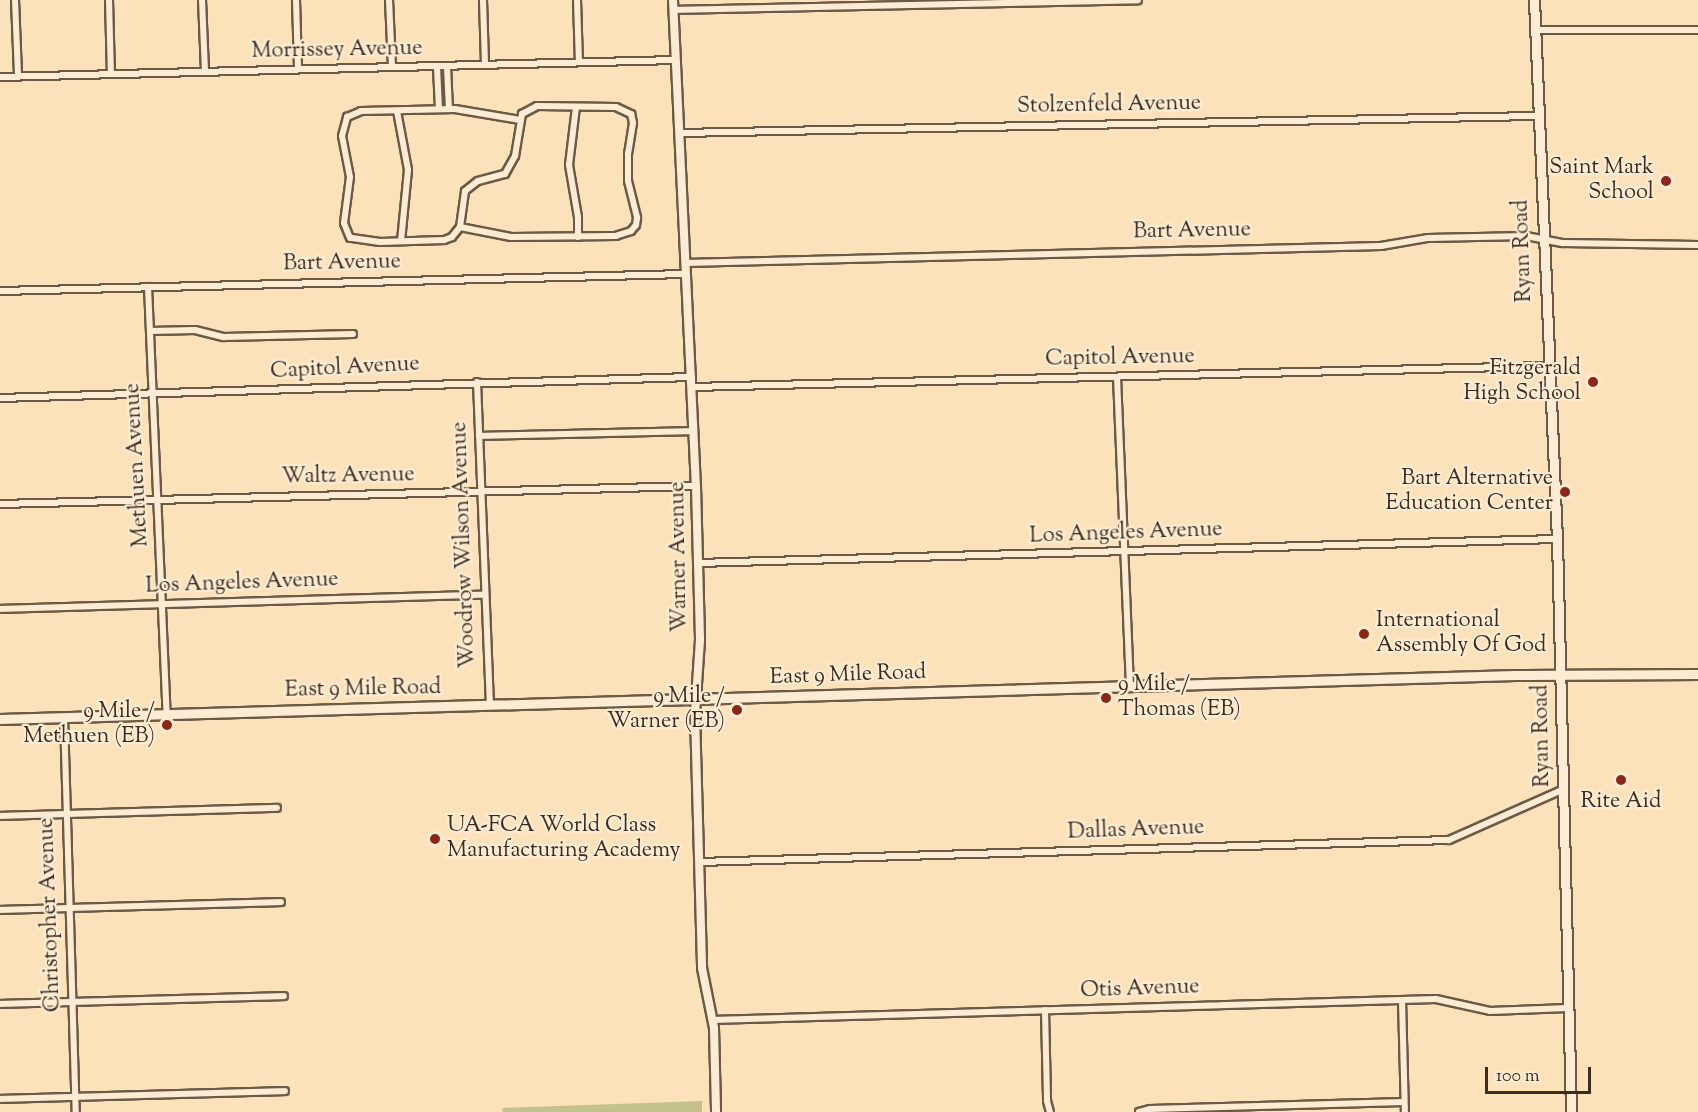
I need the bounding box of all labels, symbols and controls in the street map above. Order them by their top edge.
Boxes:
street label: Morrissey Avenue [251,36,423,66]
street label: Stolzenfeld Avenue [1017,91,1201,121]
place label: Saint Mark School [1549,155,1654,206]
marker: Saint Mark School [1659,174,1673,188]
street label: Ryan Road [1509,199,1539,303]
street label: Bart Avenue [1133,218,1251,246]
street label: Bart Avenue [283,250,401,278]
street label: Capitol Avenue [1045,344,1195,374]
street label: Capitol Avenue [270,352,420,386]
place label: Fitzgerald High School [1463,356,1581,408]
marker: Fitzgerald High School [1586,375,1600,389]
street label: Methuen Avenue [121,382,155,548]
street label: Woodrow Wilson Avenue [448,421,482,669]
street label: Waltz Avenue [281,463,415,491]
place label: Bart Alternative Education Center [1385,466,1553,518]
street label: Warner Avenue [665,481,695,633]
marker: Bart Alternative Education Center [1558,485,1572,499]
street label: Los Angeles Avenue [1029,517,1223,551]
street label: Los Angeles Avenue [145,567,339,601]
place label: International Assembly Of God [1376,608,1546,660]
marker: International Assembly Of God [1357,627,1371,641]
street label: East 9 Mile Road [769,660,927,692]
place label: 9 Mile / Thomas (EB) [1118,672,1241,724]
street label: East 9 Mile Road [285,675,441,705]
place label: 9 Mile / Warner (EB) [607,684,725,736]
street label: Ryan Road [1529,684,1557,788]
marker: 9 Mile / Thomas (EB) [1099,691,1113,705]
place label: 9 Mile / Methuen (EB) [23,699,155,750]
marker: 9 Mile / Warner (EB) [730,703,744,717]
marker: 9 Mile / Methuen (EB) [160,718,174,732]
marker: Rite Aid [1614,773,1628,787]
place label: Rite Aid [1581,790,1661,816]
place label: UA-FCA World Class Manufacturing Academy [447,813,680,864]
street label: Dallas Avenue [1067,815,1205,847]
street label: Christopher Avenue [34,817,68,1013]
marker: UA-FCA World Class Manufacturing Academy [428,832,442,846]
street label: Otis Avenue [1080,975,1200,1005]
scale bar [1488,1055,1594,1093]
text: 100 m [1496,1064,1540,1090]

